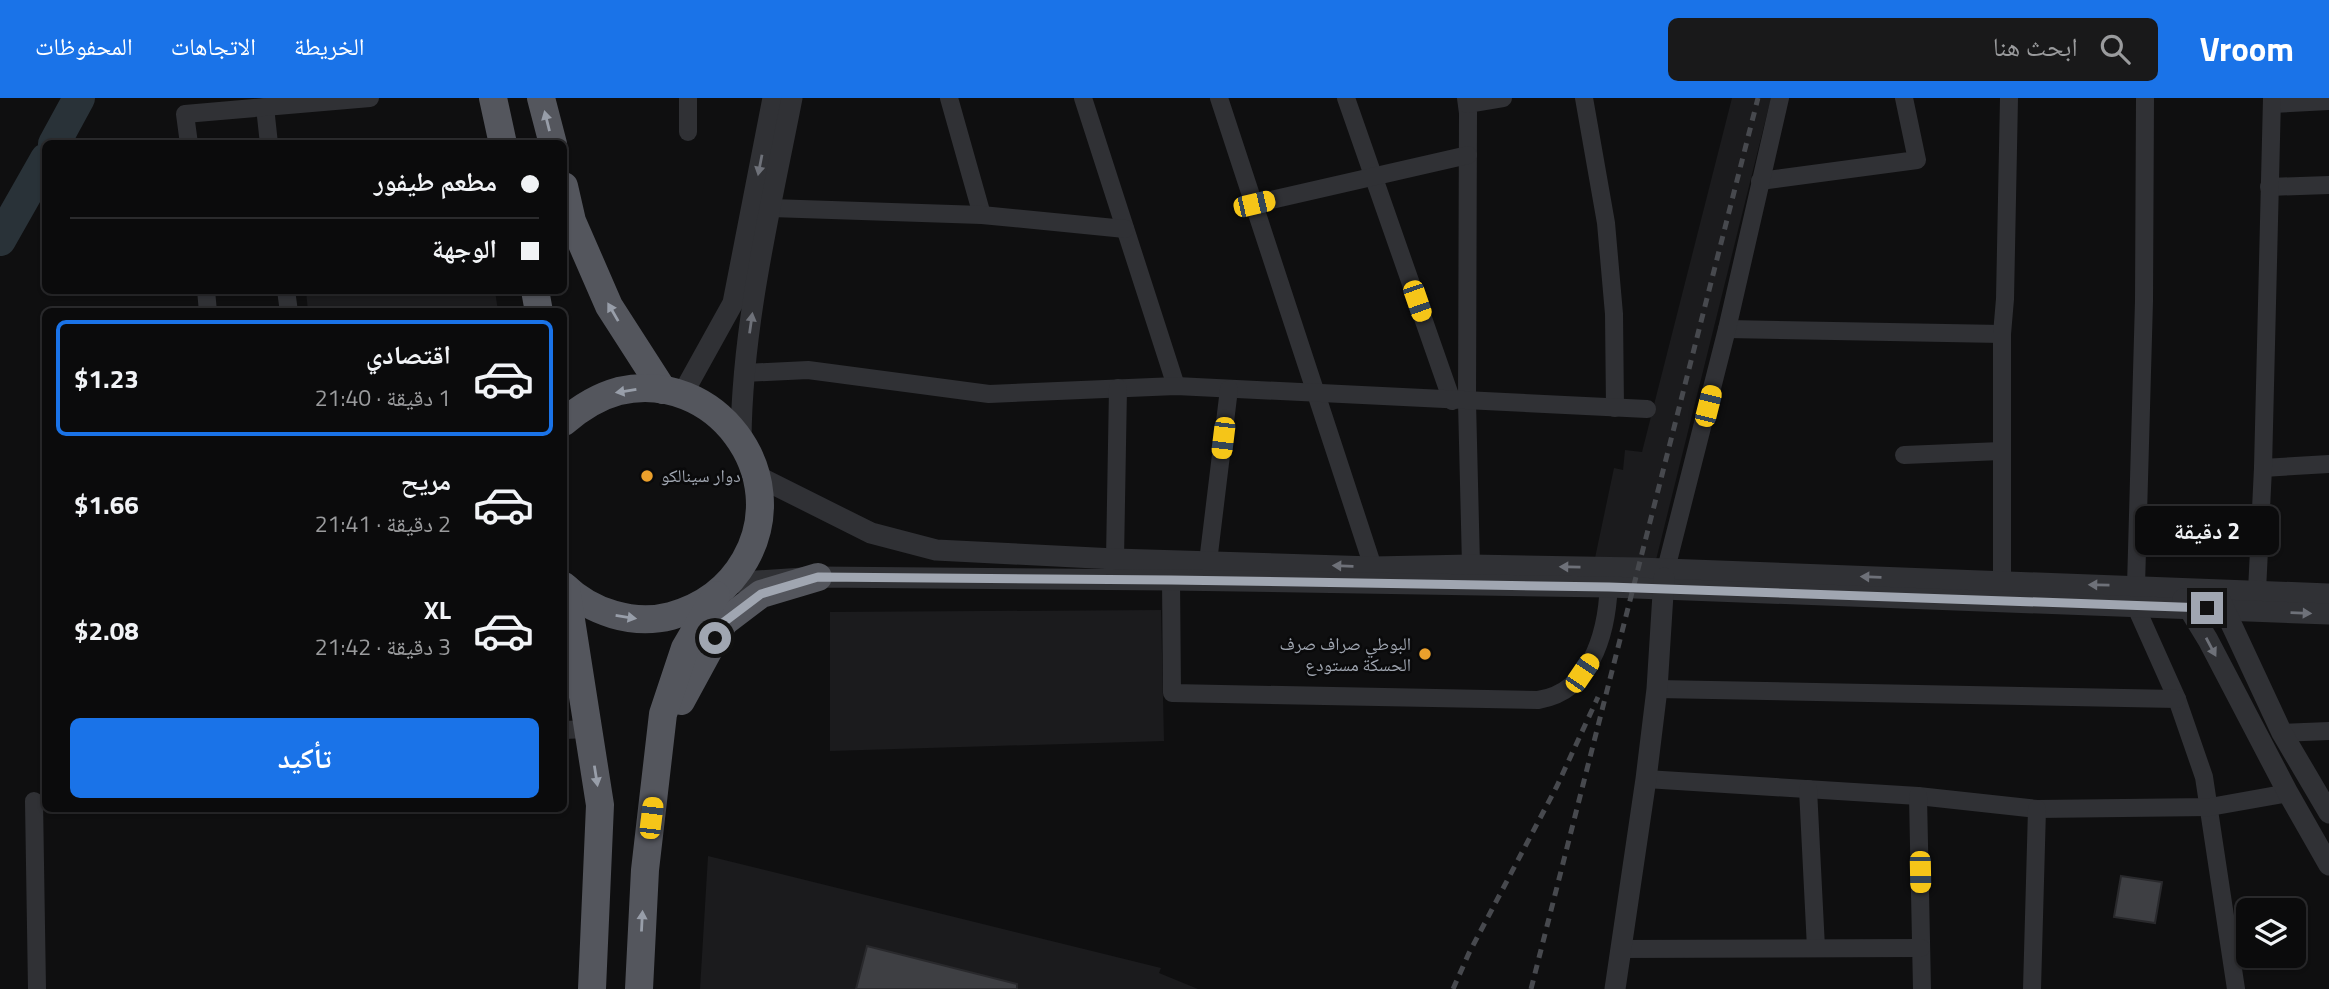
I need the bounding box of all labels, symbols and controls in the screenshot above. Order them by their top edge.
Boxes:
search box [1668,18,2158,81]
text: Vroom [2200,24,2294,74]
text: ابحث هنا [1993,27,2078,66]
text: المحفوظات [35,28,133,64]
text: الاتجاهات [171,28,256,64]
text: الخريطة [294,28,365,64]
icon: search [2096,30,2134,68]
one-way arrow [541,110,552,132]
one-way arrow [754,154,765,176]
text: مطعم طيفور [374,162,497,201]
car [1232,189,1277,219]
text: الوجهة [432,229,497,268]
car [1401,278,1434,324]
one-way arrow [607,302,619,321]
one-way arrow [746,312,757,334]
text: اقتصادي [366,335,451,374]
icon: car [472,347,535,410]
text: $1.23 [74,359,139,398]
text: 1 دقيقة · 21:40 [315,380,451,415]
car [1693,383,1724,429]
one-way arrow [615,386,637,397]
car [1211,416,1236,460]
text: مريح [401,461,451,500]
place label: دوار سينالكو [661,462,741,489]
marker: دوار سينالكو [639,468,655,484]
icon: car [472,473,535,536]
text: $1.66 [74,485,139,524]
text: 2 دقيقة · 21:41 [315,506,451,541]
callout: 2 دقيقة [2135,506,2279,556]
text: 2 دقيقة [2174,513,2240,548]
one-way arrow [1332,560,1354,572]
one-way arrow [1559,561,1581,573]
one-way arrow [1860,572,1882,583]
one-way arrow [2087,579,2109,590]
text: XL [424,590,451,629]
route end [2191,592,2223,624]
icon: car [472,599,535,662]
one-way arrow [2291,607,2313,618]
text: $2.08 [74,611,139,650]
one-way arrow [615,611,637,622]
route start [699,622,731,654]
text: 3 دقيقة · 21:42 [315,629,451,664]
place label: البوطي صراف صرف الحسكة مستودع [1279,630,1411,678]
one-way arrow [2206,637,2217,657]
marker: البوطي صراف صرف الحسكة مستودع [1417,646,1433,662]
car [1562,650,1603,696]
button: تأكيد [70,718,539,798]
one-way arrow [591,765,602,787]
car [639,796,664,840]
car [1910,851,1931,893]
map controls [2236,898,2306,968]
button: layers [2236,898,2306,968]
one-way arrow [637,910,648,932]

